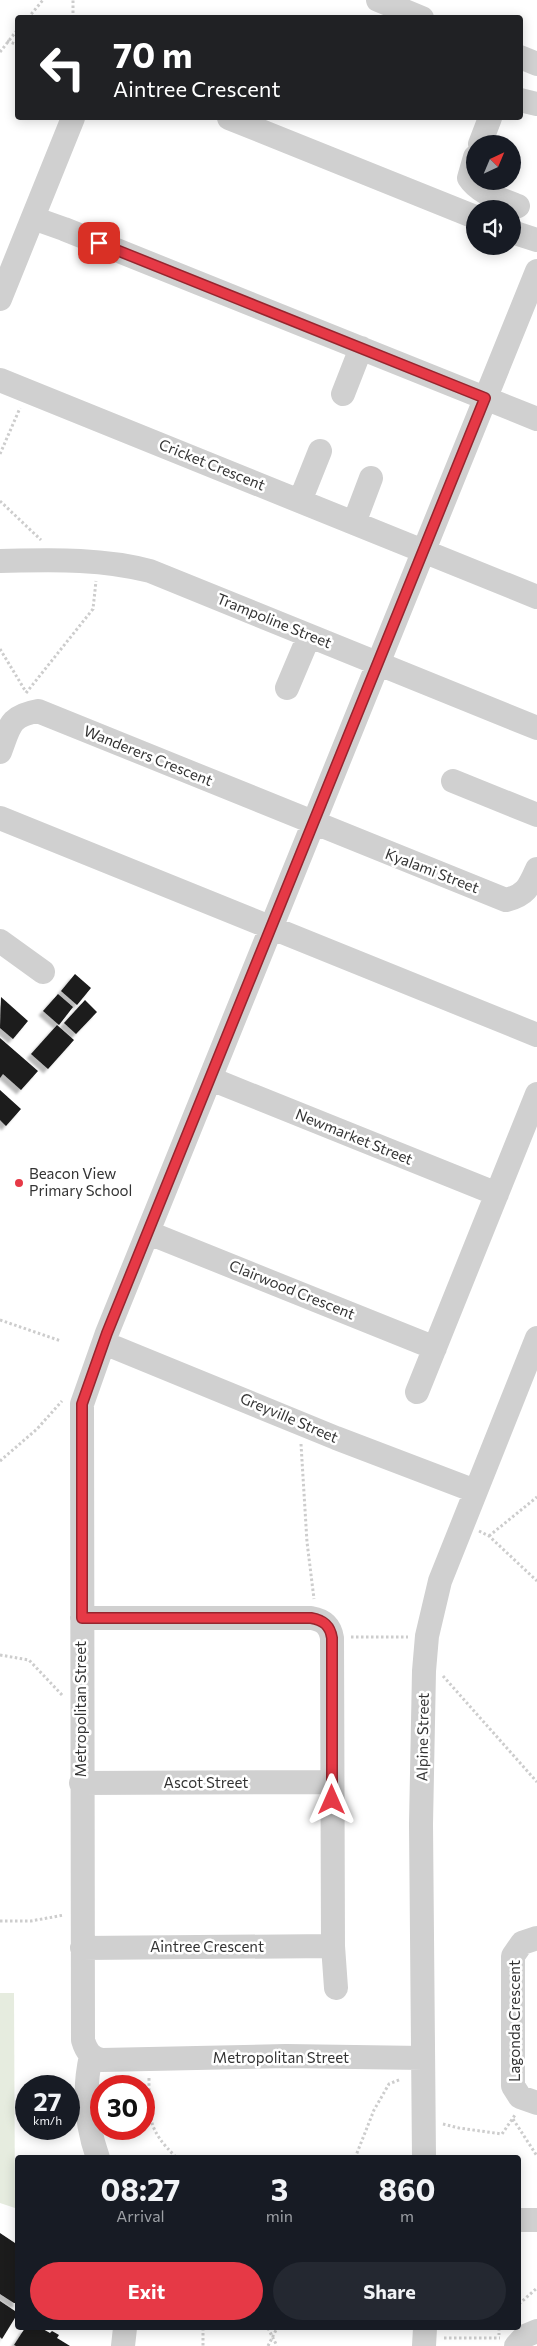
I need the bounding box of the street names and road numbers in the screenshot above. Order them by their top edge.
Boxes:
street label: Cricket Crescent [157,435,268,494]
street label: Trampoline Street [214,589,334,651]
street label: Wanderers Crescent [81,721,215,789]
street label: Kyalami Street [383,844,482,896]
street label: Newmarket Street [293,1104,416,1168]
street label: Clairwood Crescent [227,1256,358,1322]
street label: Greyville Street [238,1388,341,1446]
street label: Metropolitan Street [71,1641,89,1777]
street label: Alpine Street [412,1692,432,1781]
street label: Ascot Street [164,1773,248,1791]
street label: Aintree Crescent [150,1937,264,1955]
street label: Lagonda Crescent [505,1960,523,2082]
street label: Metropolitan Street [213,2048,349,2066]

